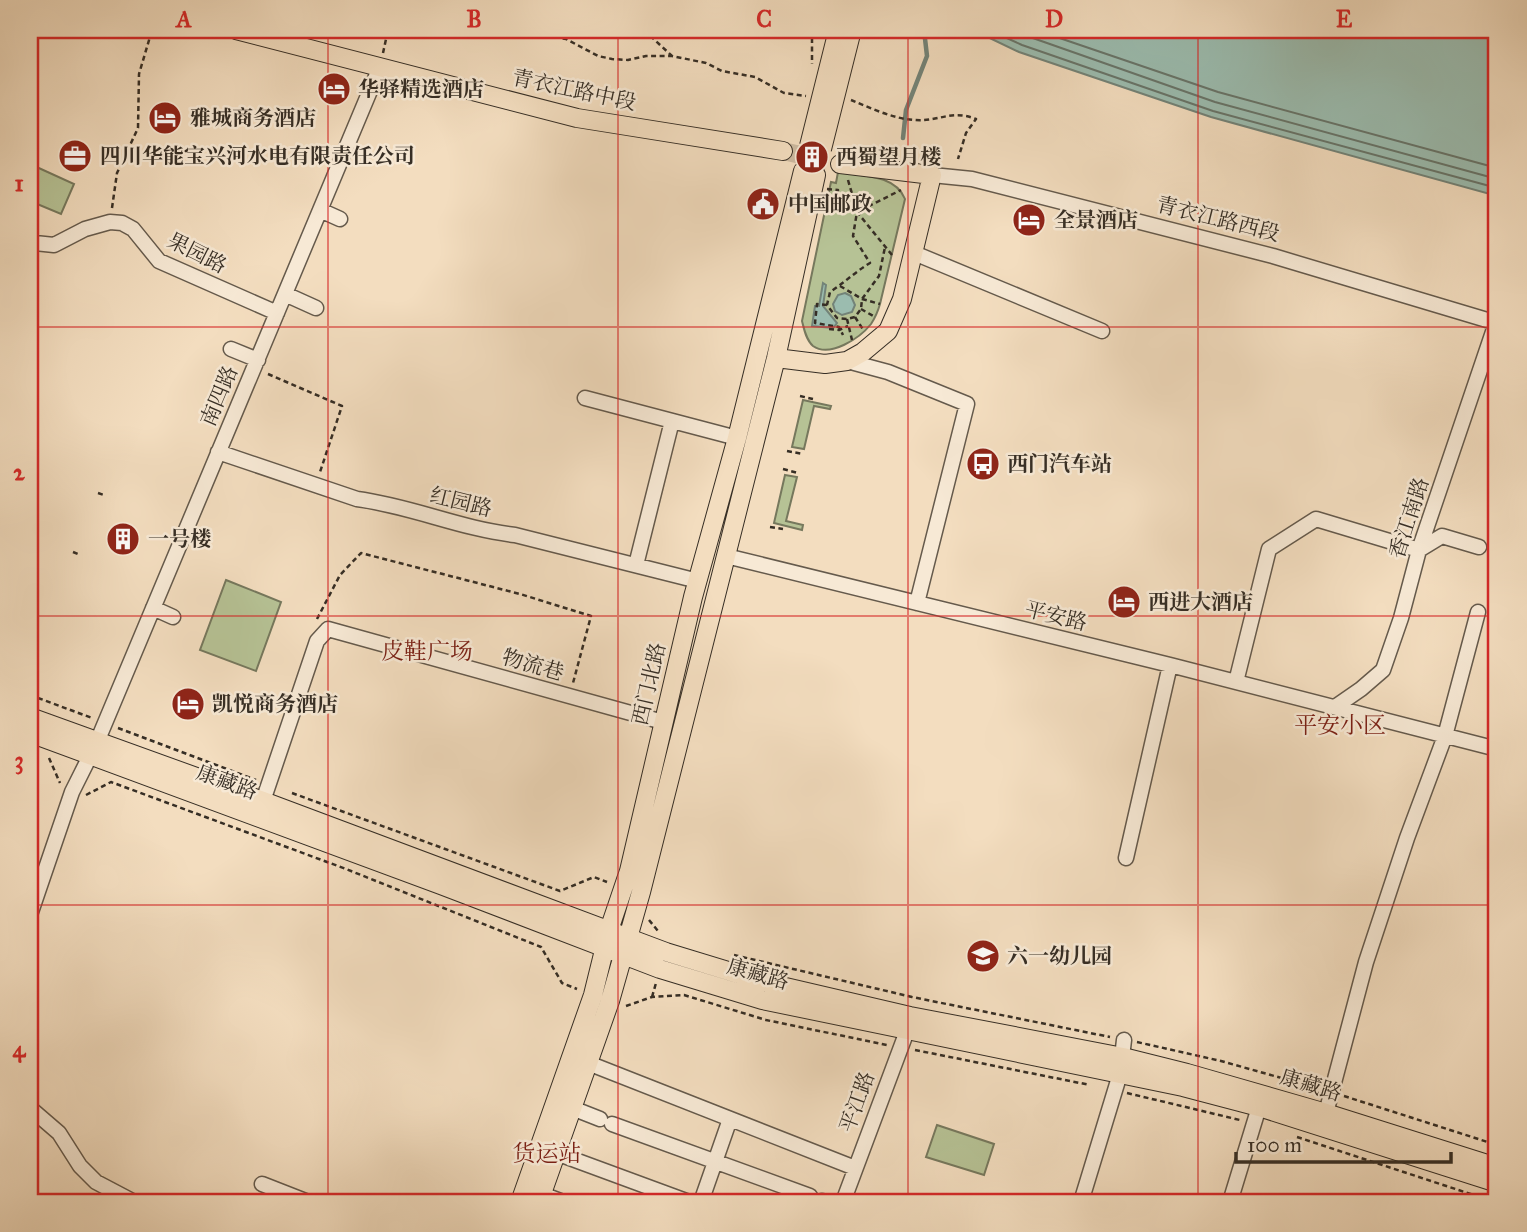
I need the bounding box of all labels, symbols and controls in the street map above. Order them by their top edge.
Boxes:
text: A [174,5,192,33]
text: B [466,5,482,33]
text: C [756,5,772,33]
text: D [1045,5,1063,33]
text: E [1336,5,1353,33]
street label: 青衣江路中段 [510,64,638,116]
hotel icon: 华驿精选酒店 [315,70,353,108]
place label: 华驿精选酒店 [358,76,484,102]
hotel icon: 雅城商务酒店 [146,99,184,137]
place label: 雅城商务酒店 [190,105,316,131]
office icon: 四川华能宝兴河水电有限责任公司 [56,137,94,175]
building icon: 西蜀望月楼 [793,138,831,176]
place label: 四川华能宝兴河水电有限责任公司 [100,143,415,169]
place label: 西蜀望月楼 [836,144,941,170]
text: 1 [14,169,24,197]
public building icon: 中国邮政 [744,185,782,223]
place label: 中国邮政 [788,191,872,217]
street label: 青衣江路西段 [1154,191,1282,247]
hotel icon: 全景酒店 [1010,201,1048,239]
place label: 全景酒店 [1054,207,1138,233]
street label: 果园路 [163,227,231,279]
street label: 南四路 [195,362,243,430]
bus stop icon: 西门汽车站 [964,445,1002,483]
place label: 西门汽车站 [1007,451,1112,477]
text: 2 [13,458,25,486]
street label: 香江南路 [1384,474,1434,562]
street label: 红园路 [427,482,495,522]
building icon: 一号楼 [104,520,142,558]
place label: 一号楼 [148,526,211,552]
hotel icon: 西进大酒店 [1105,583,1143,621]
place label: 西进大酒店 [1148,589,1253,615]
street label: 平安路 [1022,596,1090,636]
district label: 皮鞋广场 [381,637,473,665]
street label: 西门北路 [627,640,671,728]
street label: 物流巷 [499,644,567,686]
hotel icon: 凯悦商务酒店 [169,685,207,723]
place label: 凯悦商务酒店 [212,691,338,717]
district label: 平安小区 [1294,711,1386,739]
text: 3 [14,746,24,775]
street label: 康藏路 [193,759,261,805]
school or university icon: 六一幼儿园 [964,937,1002,975]
place label: 六一幼儿园 [1007,943,1112,969]
street label: 康藏路 [724,953,792,995]
text: 4 [13,1035,27,1063]
street label: 康藏路 [1277,1063,1345,1107]
street label: 平江路 [834,1068,880,1136]
scale bar [1236,1120,1452,1164]
text: 100 m [1247,1132,1302,1158]
district label: 货运站 [513,1139,582,1167]

